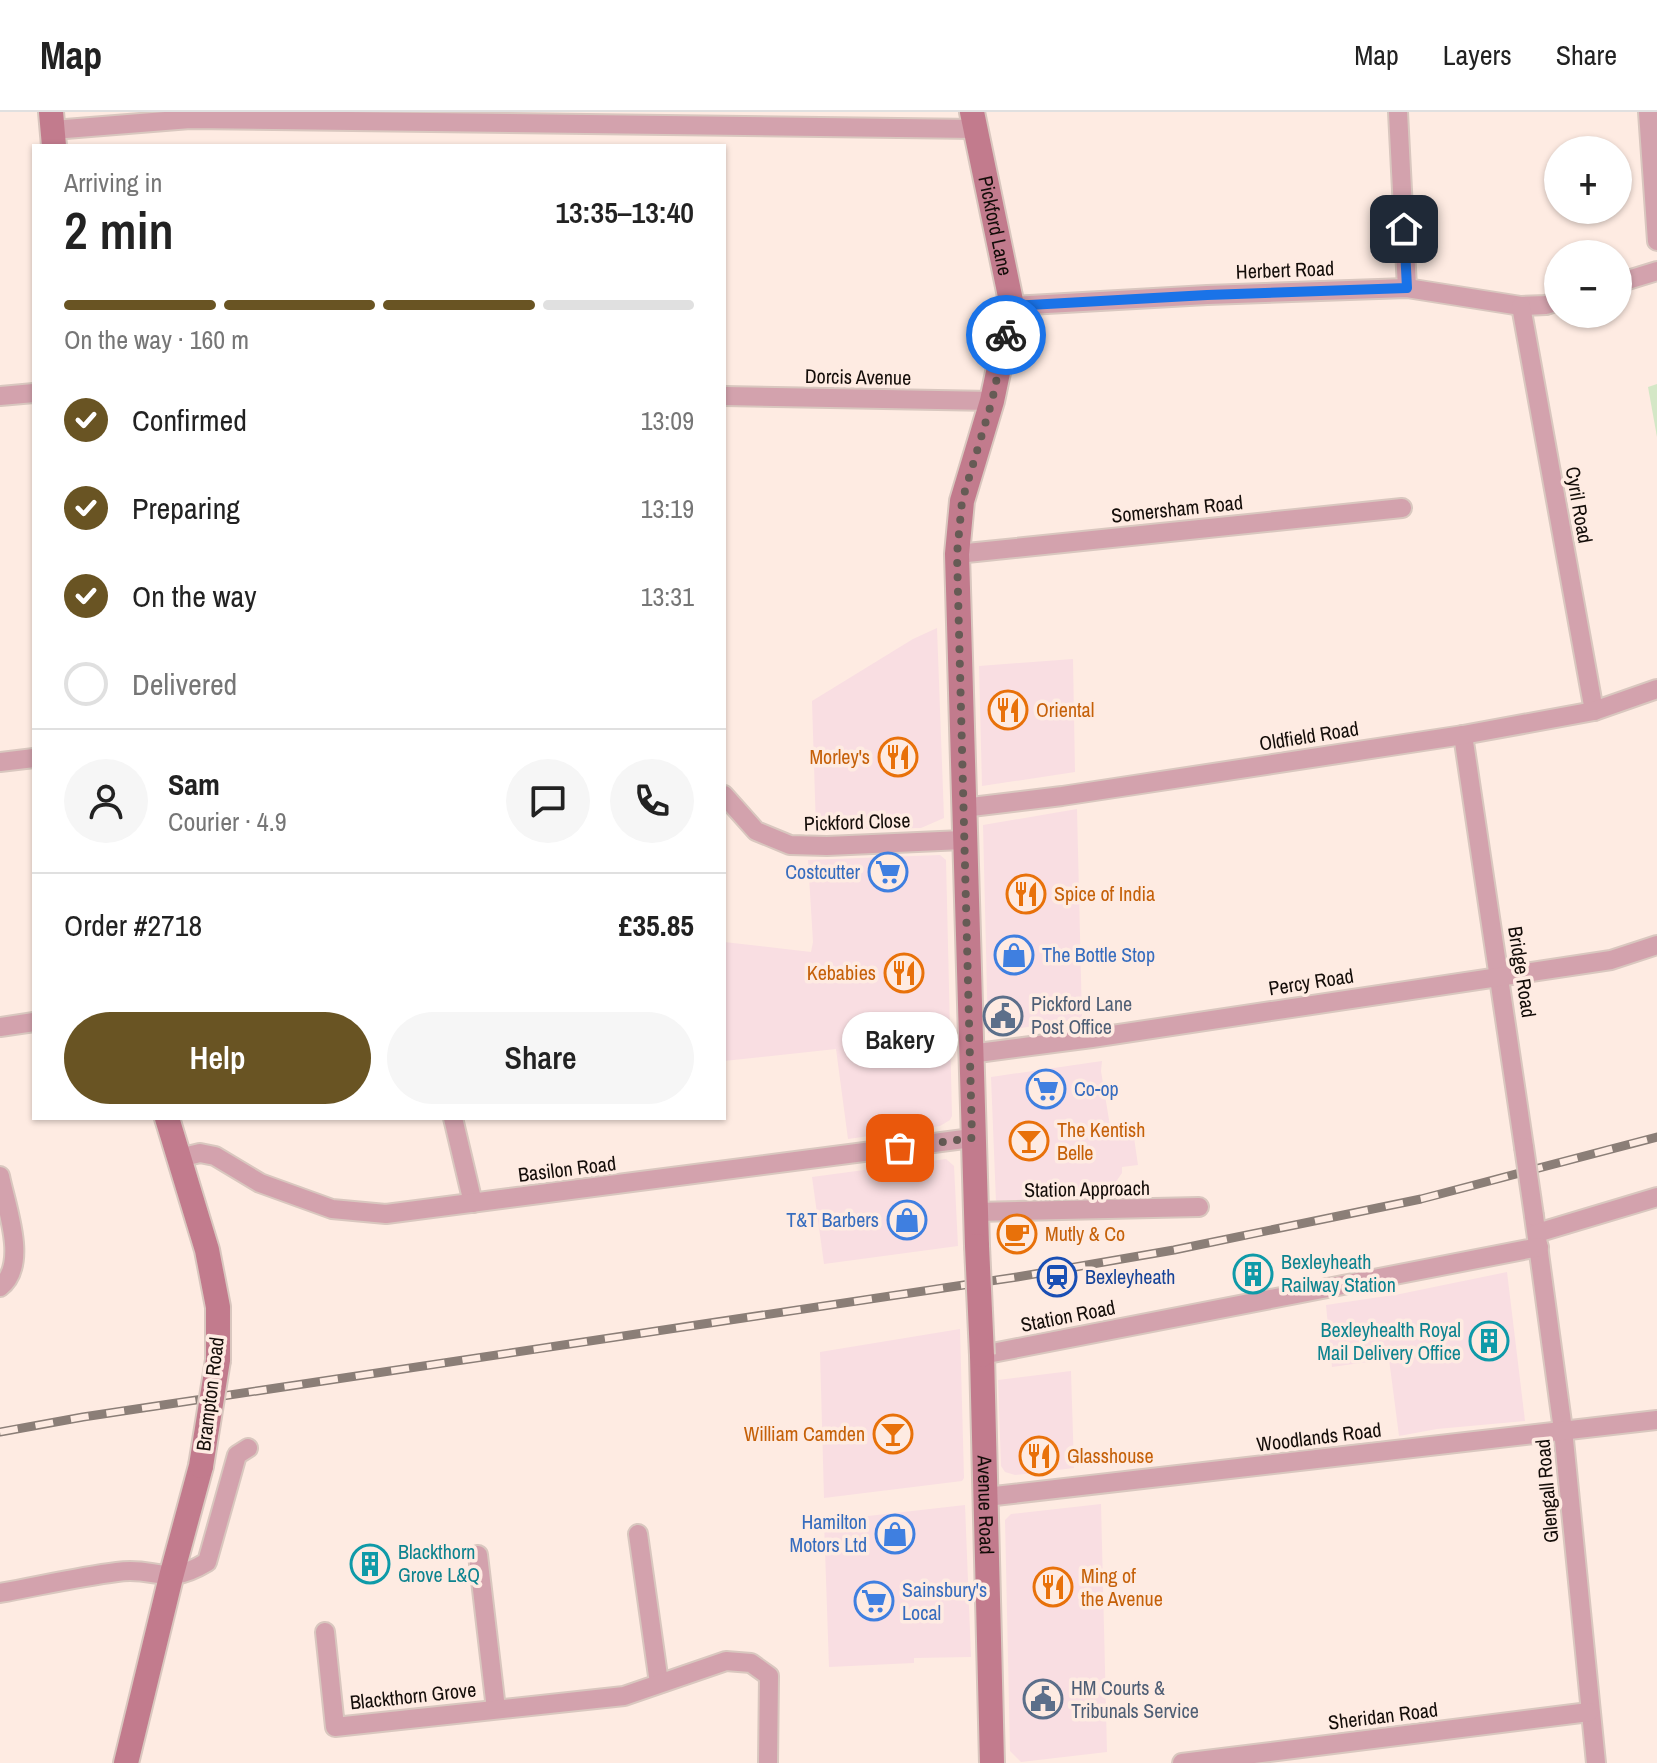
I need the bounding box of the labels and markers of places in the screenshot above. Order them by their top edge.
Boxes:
pin [1370,195,1438,263]
restaurant icon: Oriental [987,689,1029,731]
place label: Oriental [1036,696,1094,723]
restaurant icon: Morley's [877,736,919,778]
place label: Morley's [809,743,870,770]
supermarket icon: Costcutter [867,851,909,893]
place label: Costcutter [785,858,861,885]
restaurant icon: Spice of India [1005,873,1047,915]
place label: Spice of India [1054,880,1155,907]
shop icon: The Bottle Stop [993,934,1035,976]
place label: The Bottle Stop [1042,941,1155,968]
restaurant icon: Kebabies [883,952,925,994]
place label: Kebabies [807,959,876,986]
place label: Pickford Lane Post Office [1031,990,1132,1040]
public building icon: Pickford Lane Post Office [982,995,1024,1037]
callout: Bakery [842,1012,958,1068]
supermarket icon: Co-op [1025,1068,1067,1110]
place label: Co-op [1074,1075,1119,1102]
pin [866,1114,934,1182]
place label: The Kentish Belle [1057,1116,1145,1166]
bar icon: The Kentish Belle [1008,1120,1050,1162]
shop icon: T&T Barbers [886,1199,928,1241]
place label: T&T Barbers [786,1206,879,1233]
cafe icon: Mutly & Co [996,1213,1038,1255]
place label: Mutly & Co [1045,1220,1125,1247]
place label: Bexleyheath Railway Station [1281,1248,1396,1298]
building icon: Bexleyheath Railway Station [1232,1253,1274,1295]
station icon: Bexleyheath [1036,1256,1078,1298]
place label: Bexleyheath [1085,1263,1175,1290]
place label: Bexleyhealth Royal Mail Delivery Office [1317,1316,1461,1366]
building icon: Bexleyhealth Royal Mail Delivery Office [1468,1320,1510,1362]
bar icon: William Camden [872,1413,914,1455]
place label: William Camden [744,1420,865,1447]
restaurant icon: Glasshouse [1018,1435,1060,1477]
place label: Glasshouse [1067,1442,1154,1469]
place label: Hamilton Motors Ltd [790,1508,867,1558]
shop icon: Hamilton Motors Ltd [874,1513,916,1555]
place label: Blackthorn Grove L&Q [398,1538,480,1588]
building icon: Blackthorn Grove L&Q [349,1543,391,1585]
place label: Ming of the Avenue [1081,1562,1163,1612]
restaurant icon: Ming of the Avenue [1032,1566,1074,1608]
place label: Sainsbury's Local [902,1576,987,1626]
supermarket icon: Sainsbury's Local [853,1580,895,1622]
place label: HM Courts & Tribunals Service [1071,1674,1199,1724]
public building icon: HM Courts & Tribunals Service [1022,1678,1064,1720]

